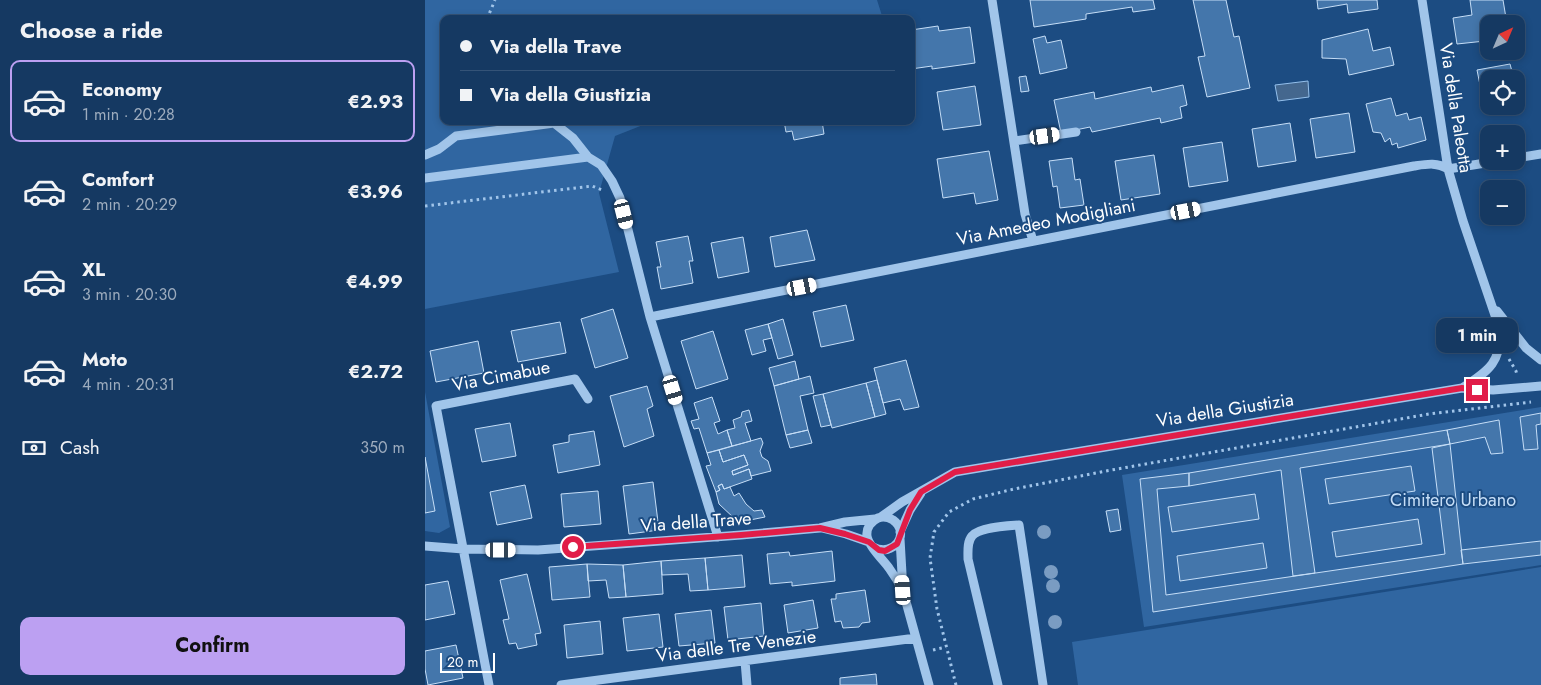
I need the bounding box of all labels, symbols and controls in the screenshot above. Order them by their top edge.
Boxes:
text: Choose a ride [20,14,163,46]
north arrow [1480,15,1525,60]
map controls [1480,15,1525,225]
text: Via della Trave [490,33,622,60]
street label: Via della Paleotta [1433,41,1479,175]
button: locate [1480,70,1525,115]
text: Economy [82,76,162,103]
icon: car [22,79,67,124]
text: Via della Giustizia [490,81,651,108]
text: €2.93 [347,88,403,115]
text: 1 min · 20:28 [82,103,175,126]
button: + [1480,125,1525,170]
car [1029,126,1060,146]
text: Comfort [82,166,154,193]
icon: car [22,169,67,214]
text: €3.96 [348,178,403,205]
button: − [1480,180,1525,225]
street label: Via Amedeo Modigliani [954,192,1138,252]
text: 2 min · 20:29 [82,193,177,216]
car [613,198,634,230]
car [1169,201,1202,221]
text: XL [82,256,105,283]
icon: car [22,259,67,304]
text: €4.99 [346,268,403,295]
car [785,277,818,297]
text: 3 min · 20:30 [82,283,177,306]
callout: 1 min [1436,318,1518,352]
text: 1 min [1457,324,1497,347]
text: Moto [82,346,127,373]
icon: car [22,349,67,394]
street label: Via Cimabue [450,354,552,398]
text: €2.72 [348,358,403,385]
text: 4 min · 20:31 [82,373,175,396]
car [661,373,684,407]
route end [1466,379,1488,401]
street label: Via della Giustizia [1155,386,1295,434]
icon: cash [20,434,48,462]
text: Cash [60,434,100,461]
text: 350 m [360,436,405,459]
park label: Cimitero Urbano [1390,487,1516,513]
street label: Via della Trave [640,505,752,539]
route start [562,536,584,558]
car [486,543,516,558]
car [894,575,911,605]
button: Confirm [20,617,405,675]
street label: Via delle Tre Venezie [655,623,817,669]
scale bar [440,650,495,673]
text: 20 m [447,652,479,672]

